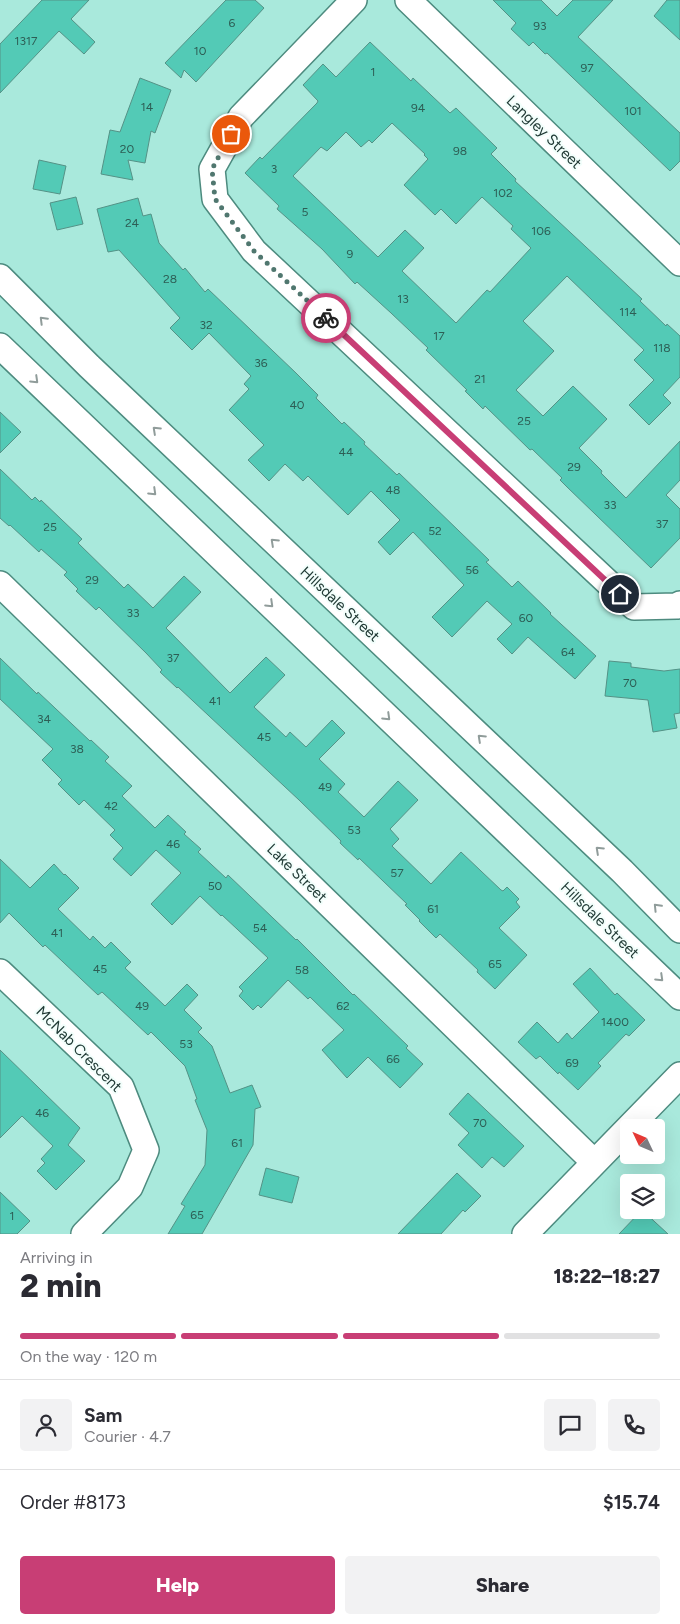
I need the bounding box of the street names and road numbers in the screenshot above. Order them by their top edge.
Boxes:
street label: Langley Street [503,92,586,173]
street label: Hillsdale Street [297,563,384,646]
street label: Lake Street [263,840,331,906]
street label: Hillsdale Street [557,878,643,962]
street label: McNab Crescent [32,1002,126,1096]

